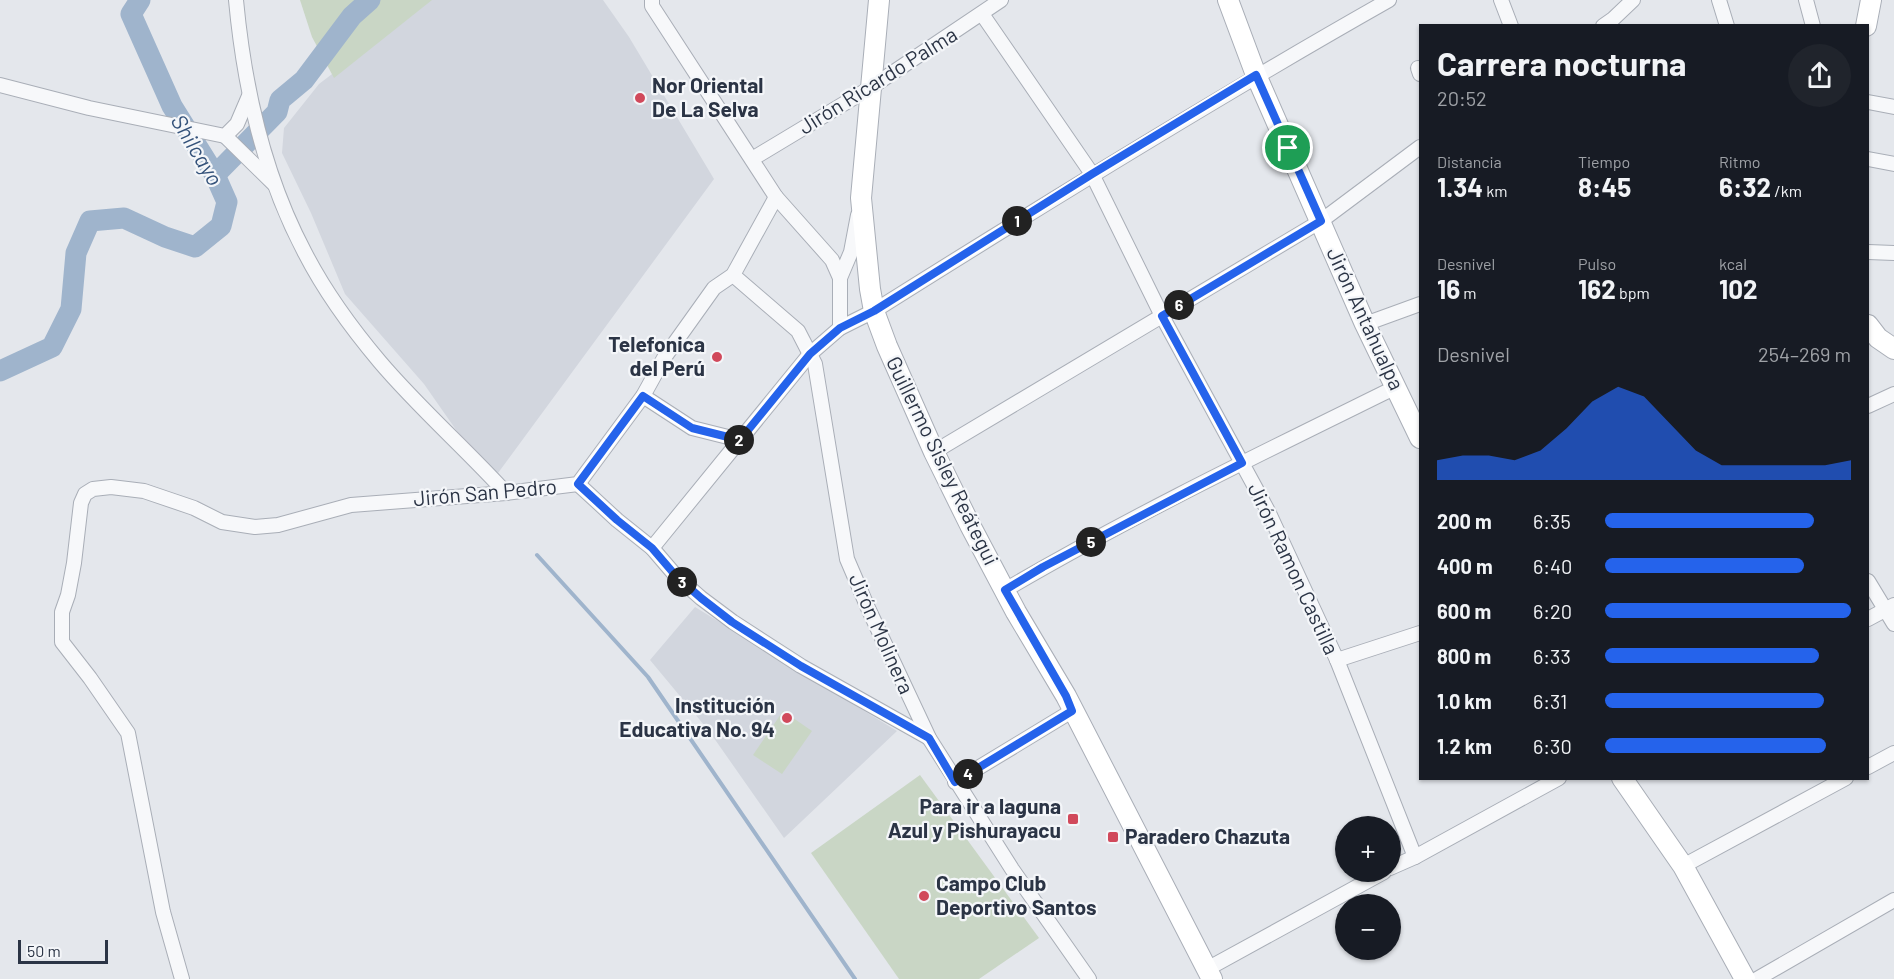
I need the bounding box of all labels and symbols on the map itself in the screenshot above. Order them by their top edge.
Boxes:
street label: Jirón Ricardo Palma [793,21,961,139]
place label: Nor Oriental De La Selva [652,72,764,121]
marker: Nor Oriental De La Selva [633,91,647,105]
water label: Shilcayo [167,109,229,190]
pin [1262,122,1313,173]
pin: 1 [1002,206,1032,236]
street label: Jirón Antahualpa [1322,243,1410,394]
pin: 6 [1164,290,1194,320]
place label: Telefonica del Perú [608,331,705,380]
marker: Telefonica del Perú [710,350,724,364]
street label: Guillermo Sisley Reátegui [882,352,1005,569]
pin: 2 [724,425,754,455]
street label: Jirón San Pedro [412,473,558,510]
street label: Jirón Ramon Castilla [1244,479,1345,658]
pin: 5 [1076,527,1106,557]
pin: 3 [667,567,697,597]
street label: Jirón Molinera [845,569,920,697]
place label: Institución Educativa No. 94 [619,692,775,741]
marker: Institución Educativa No. 94 [780,711,794,725]
pin: 4 [953,759,983,789]
place label: Para ir a laguna Azul y Pishurayacu [888,793,1061,842]
marker: Para ir a laguna Azul y Pishurayacu [1066,812,1080,826]
place label: Paradero Chazuta [1125,823,1290,848]
marker: Paradero Chazuta [1106,830,1120,844]
place label: Campo Club Deportivo Santos [936,870,1097,919]
marker: Campo Club Deportivo Santos [917,889,931,903]
scale bar [18,937,108,964]

